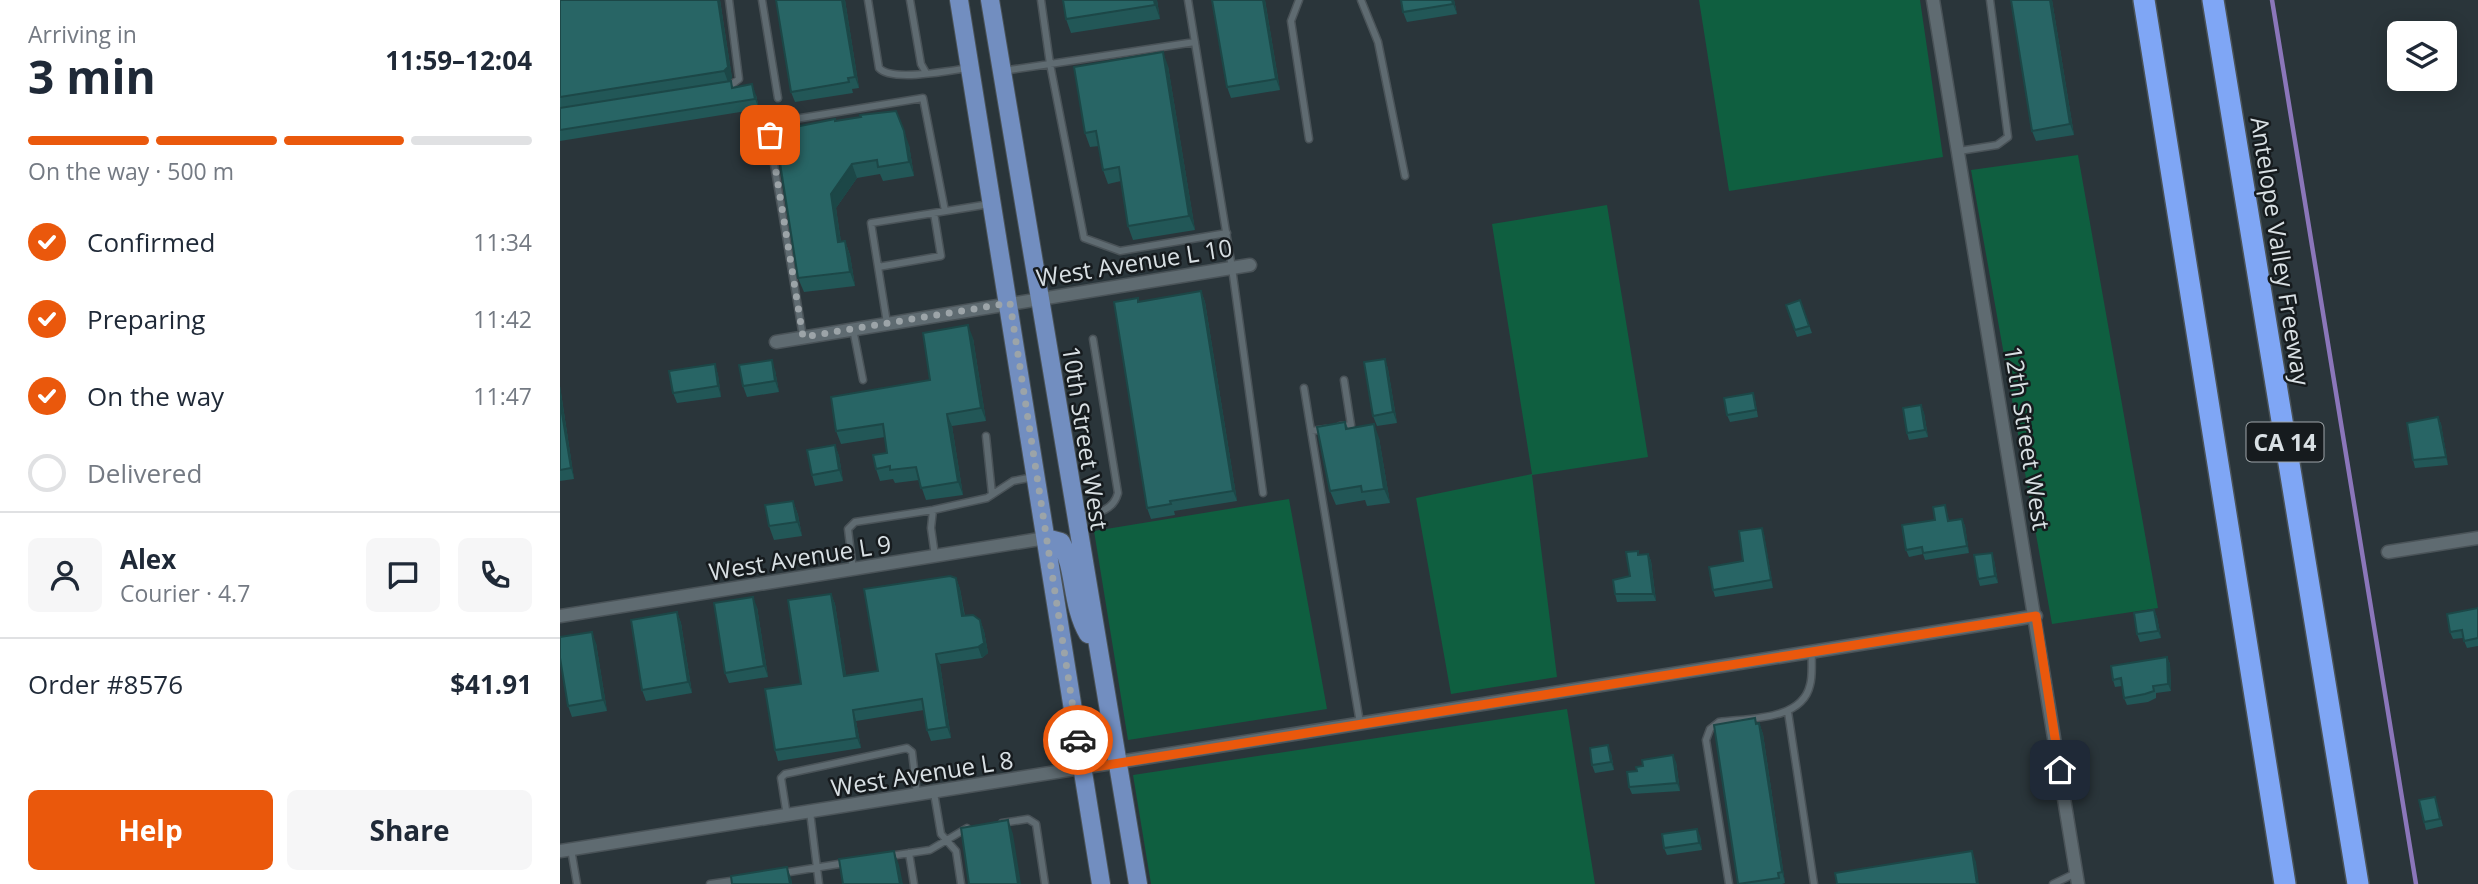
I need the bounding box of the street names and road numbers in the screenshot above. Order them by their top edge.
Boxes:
street label: Antelope Valley Freeway [2243,114,2319,389]
street label: West Avenue L 10 [1034,230,1234,294]
street label: 10th Street West [1055,344,1117,532]
street label: 12th Street West [1997,344,2059,532]
road number: CA 14 [2246,422,2324,462]
street label: West Avenue L 9 [706,526,894,588]
street label: West Avenue L 8 [828,742,1016,804]

